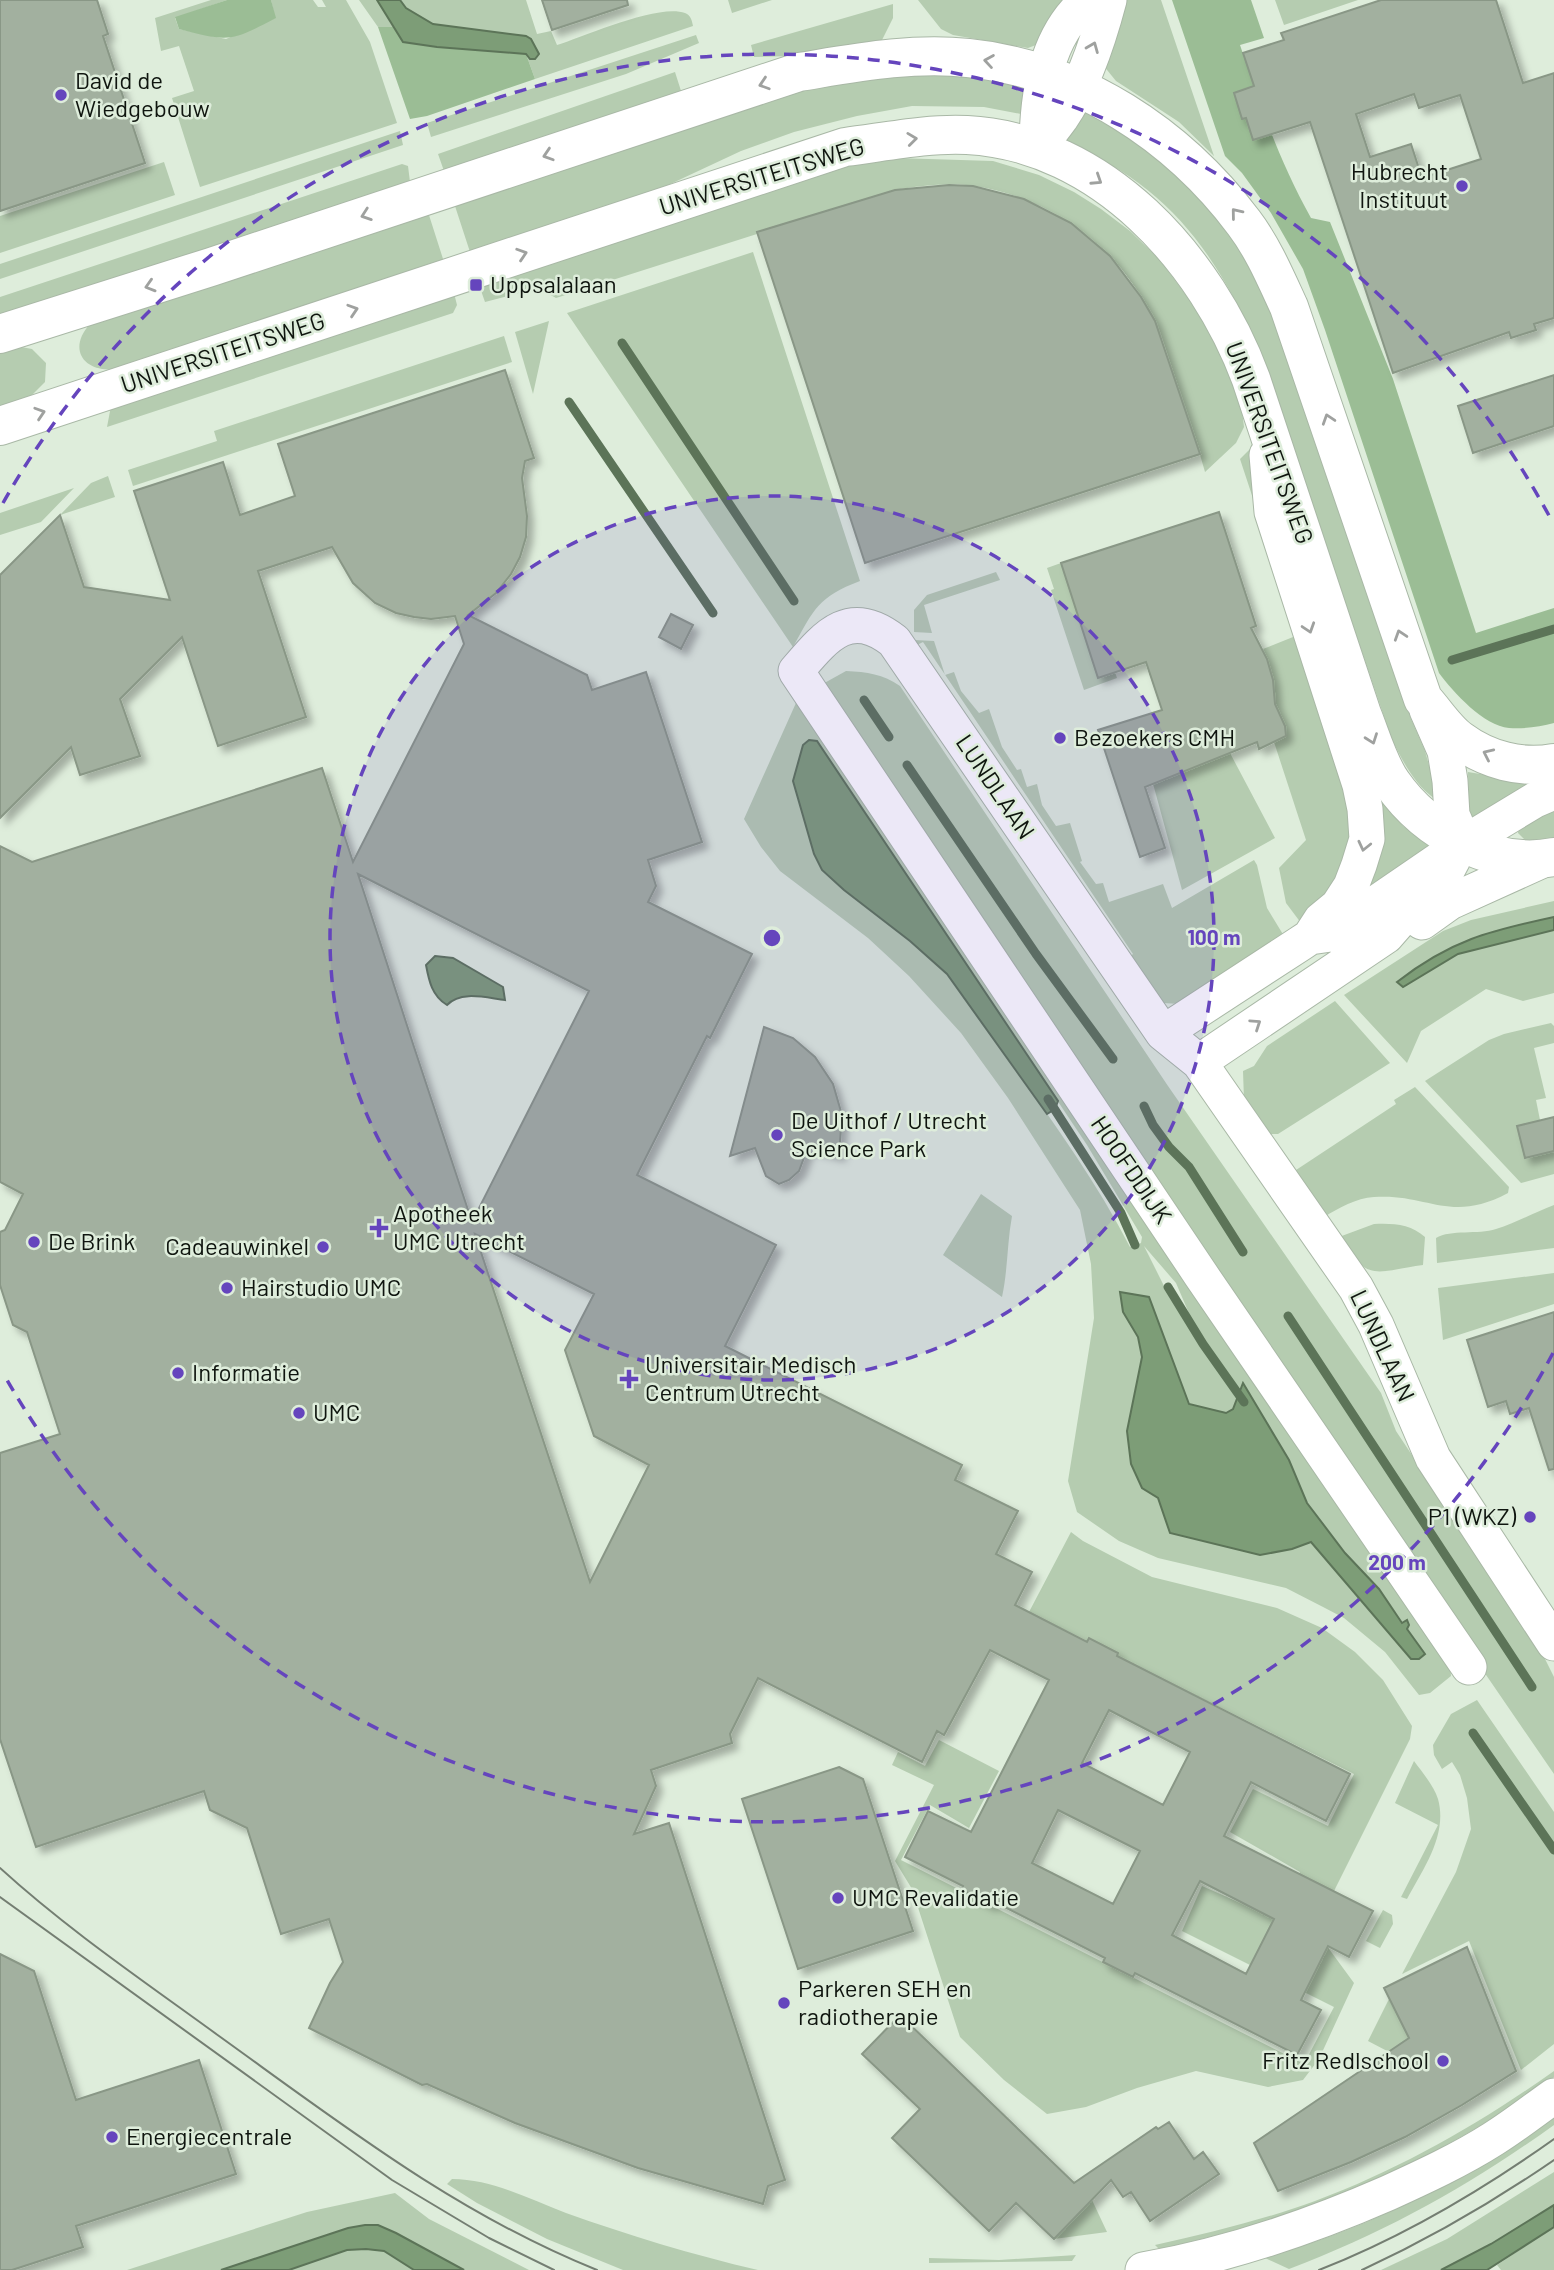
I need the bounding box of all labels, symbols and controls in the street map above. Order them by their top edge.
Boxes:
one-way arrow [1085,42,1099,54]
one-way arrow [983,54,994,69]
place label: David de Wiedgebouw [75,65,210,122]
one-way arrow [759,75,771,90]
marker: David de Wiedgebouw [53,87,69,103]
street label: UNIVERSITEITSWEG [655,131,868,221]
one-way arrow [906,131,918,146]
one-way arrow [543,147,555,161]
place label: Hubrecht Instituut [1351,156,1448,213]
one-way arrow [1089,172,1102,185]
marker: Hubrecht Instituut [1454,178,1470,194]
one-way arrow [361,207,373,221]
one-way arrow [1231,208,1244,220]
one-way arrow [515,248,528,262]
place label: Uppsalalaan [490,269,617,298]
marker: Uppsalalaan [468,277,484,293]
one-way arrow [145,278,157,293]
one-way arrow [347,303,359,318]
street label: UNIVERSITEITSWEG [117,305,328,398]
street label: UNIVERSITEITSWEG [1220,337,1320,548]
one-way arrow [33,407,45,421]
one-way arrow [1321,414,1336,426]
one-way arrow [1301,622,1316,634]
one-way arrow [1394,630,1408,642]
place label: Bezoekers CMH [1074,722,1235,751]
street label: LUNDLAAN [951,728,1042,844]
marker: Bezoekers CMH [1052,730,1068,746]
one-way arrow [1363,732,1377,744]
one-way arrow [1483,748,1495,762]
one-way arrow [1358,840,1372,852]
text: 100 m [1187,924,1241,949]
centre of rings [760,926,784,950]
one-way arrow [1248,1019,1261,1032]
place label: De Uithof / Utrecht Science Park [791,1105,987,1162]
street label: HOOFDDIJK [1086,1110,1179,1229]
marker: De Uithof / Utrecht Science Park [769,1127,785,1143]
place label: Apotheek UMC Utrecht [393,1198,525,1255]
marker: Apotheek UMC Utrecht [371,1220,387,1236]
place label: De Brink [48,1226,135,1255]
place label: Cadeauwinkel [165,1231,309,1260]
marker: De Brink [26,1234,42,1250]
marker: Cadeauwinkel [315,1239,331,1255]
place label: Hairstudio UMC [241,1272,401,1301]
marker: Hairstudio UMC [219,1280,235,1296]
street label: LUNDLAAN [1345,1285,1422,1406]
place label: Universitair Medisch Centrum Utrecht [645,1349,857,1406]
place label: Informatie [192,1357,300,1386]
marker: Informatie [170,1365,186,1381]
marker: Universitair Medisch Centrum Utrecht [619,1369,639,1389]
place label: UMC [313,1397,360,1426]
marker: UMC [291,1405,307,1421]
place label: P1 (WKZ) [1428,1501,1517,1530]
marker: P1 (WKZ) [1522,1509,1538,1525]
text: 200 m [1368,1549,1426,1574]
place label: UMC Revalidatie [852,1882,1019,1911]
marker: UMC Revalidatie [830,1890,846,1906]
place label: Parkeren SEH en radiotherapie [798,1973,971,2030]
marker: Parkeren SEH en radiotherapie [776,1995,792,2011]
place label: Fritz Redlschool [1262,2045,1429,2074]
marker: Fritz Redlschool [1435,2053,1451,2069]
place label: Energiecentrale [126,2121,292,2150]
marker: Energiecentrale [104,2129,120,2145]

